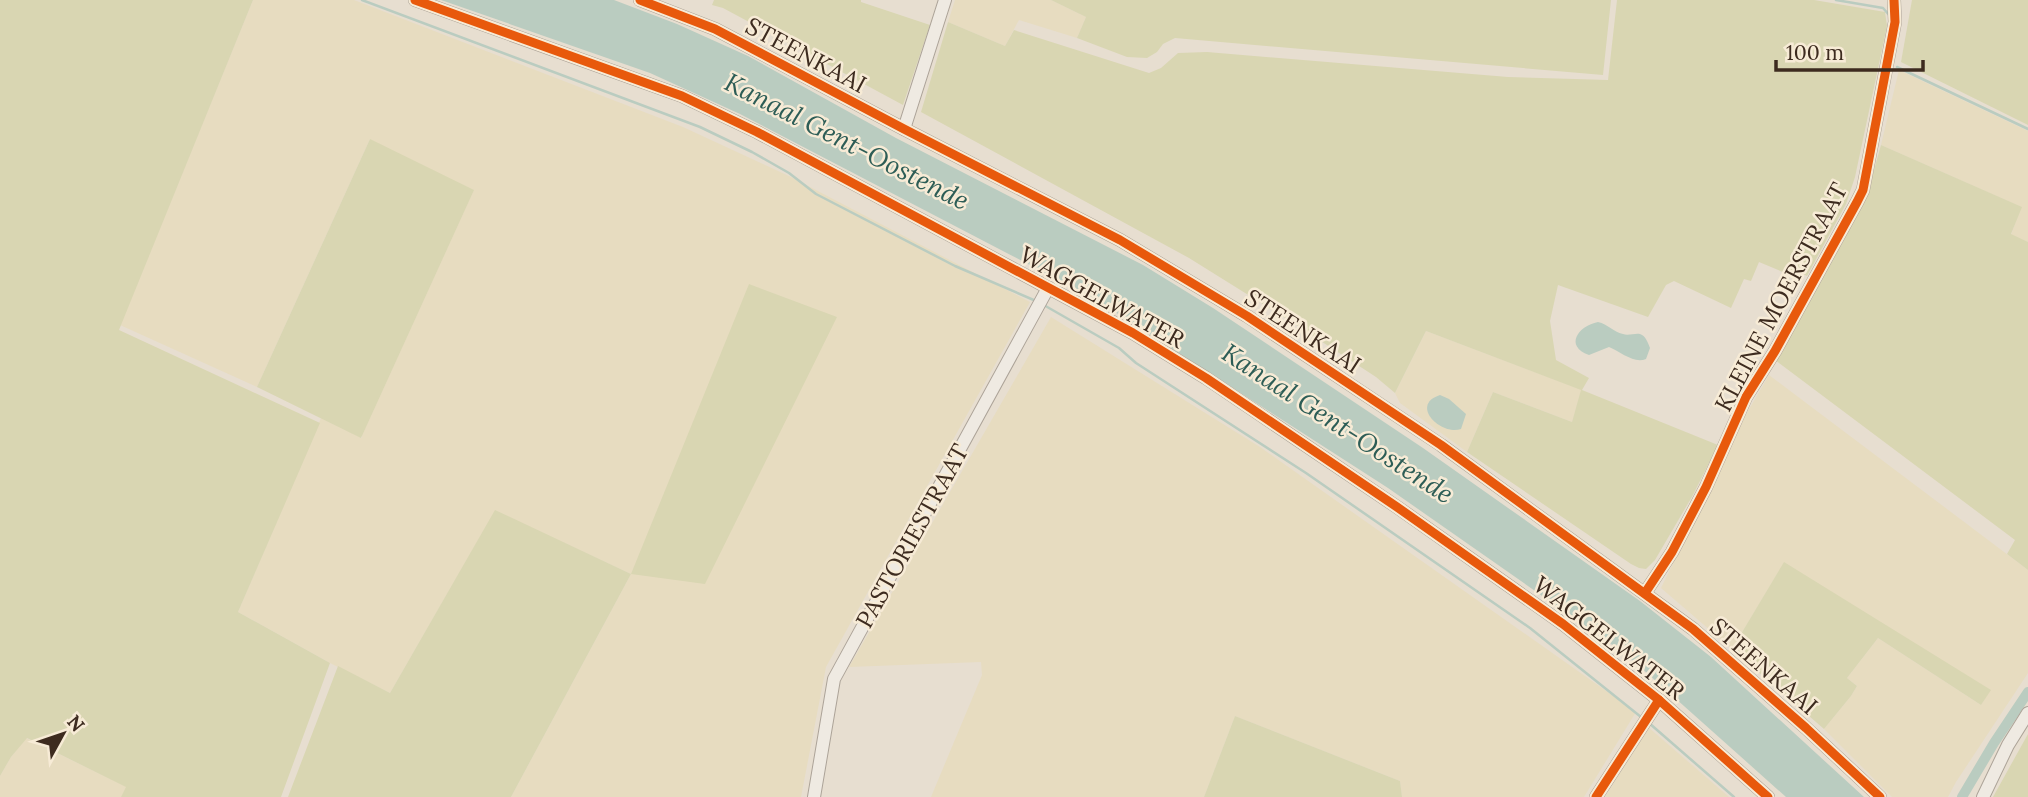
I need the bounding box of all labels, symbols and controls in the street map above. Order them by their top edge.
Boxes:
street label: STEENKAAI [740,10,872,100]
scale bar [1776,28,1923,72]
text: 100 m [1786,39,1844,66]
water label: Kanaal Gent-Oostende [719,65,975,217]
street label: KLEINE MOERSTRAAT [1708,177,1854,417]
street label: WAGGELWATER [1014,239,1191,356]
street label: STEENKAAI [1239,282,1367,380]
water label: Kanaal Gent-Oostende [1216,336,1460,510]
street label: PASTORIESTRAAT [849,439,975,633]
street label: WAGGELWATER [1527,569,1692,707]
street label: STEENKAAI [1704,611,1824,721]
north arrow [28,699,98,769]
text: N [62,710,90,737]

